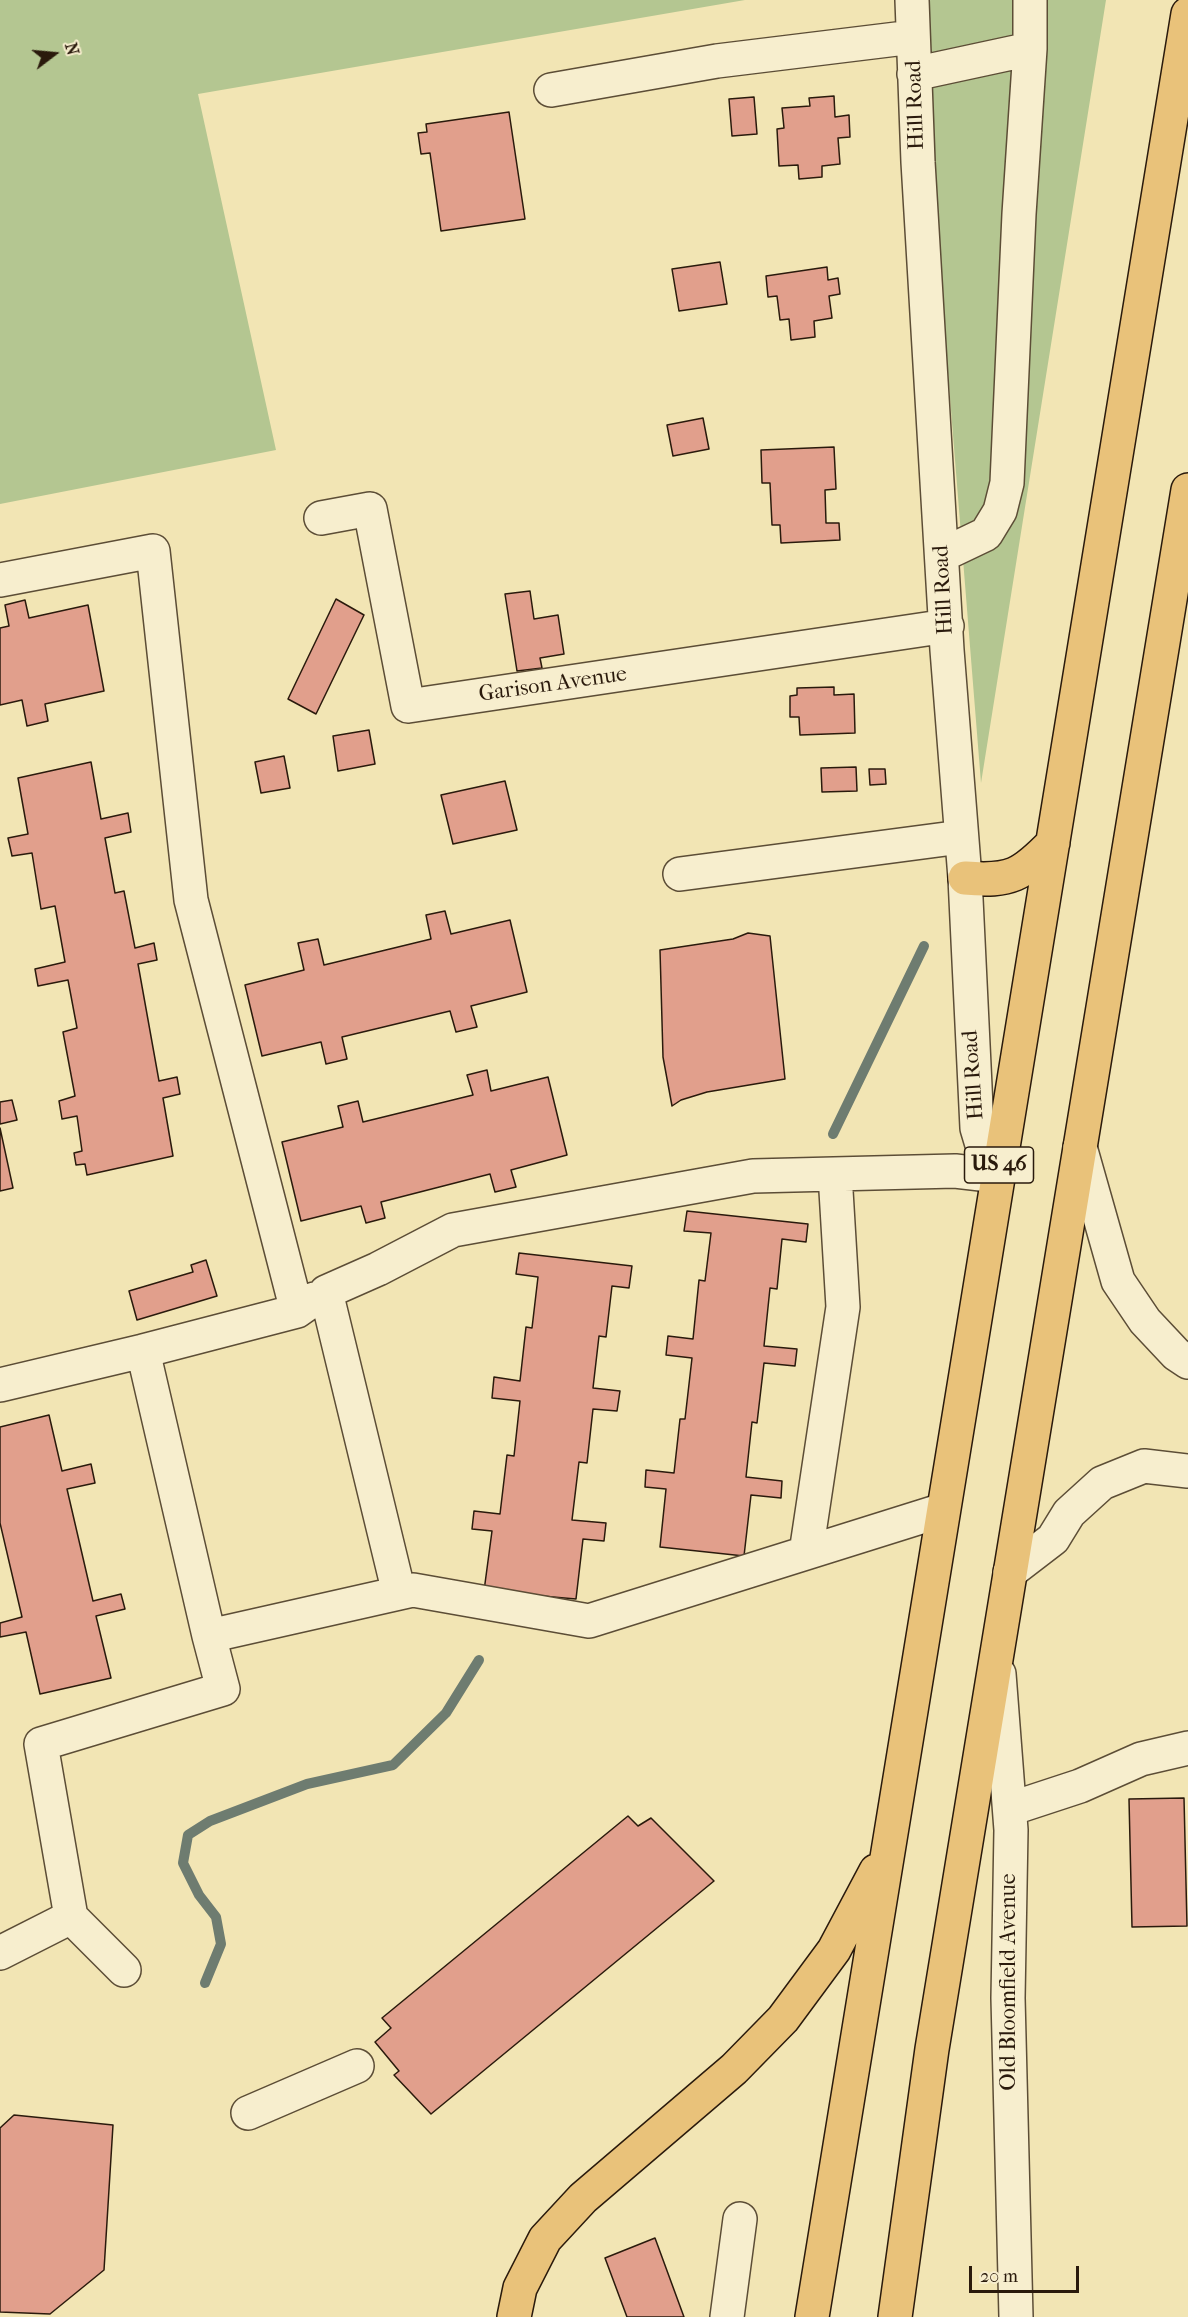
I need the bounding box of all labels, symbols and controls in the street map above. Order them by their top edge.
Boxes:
north arrow [24,24,84,84]
text: N [61,40,83,57]
street label: Hill Road [901,60,931,150]
street label: Hill Road [928,544,960,636]
street label: Garison Avenue [477,662,629,708]
street label: Hill Road [958,1029,990,1121]
road number: US 46 [964,1147,1034,1183]
street label: Old Bloomfield Avenue [997,1873,1023,2091]
scale bar [972,2254,1082,2292]
text: 20 m [980,2266,1018,2287]

